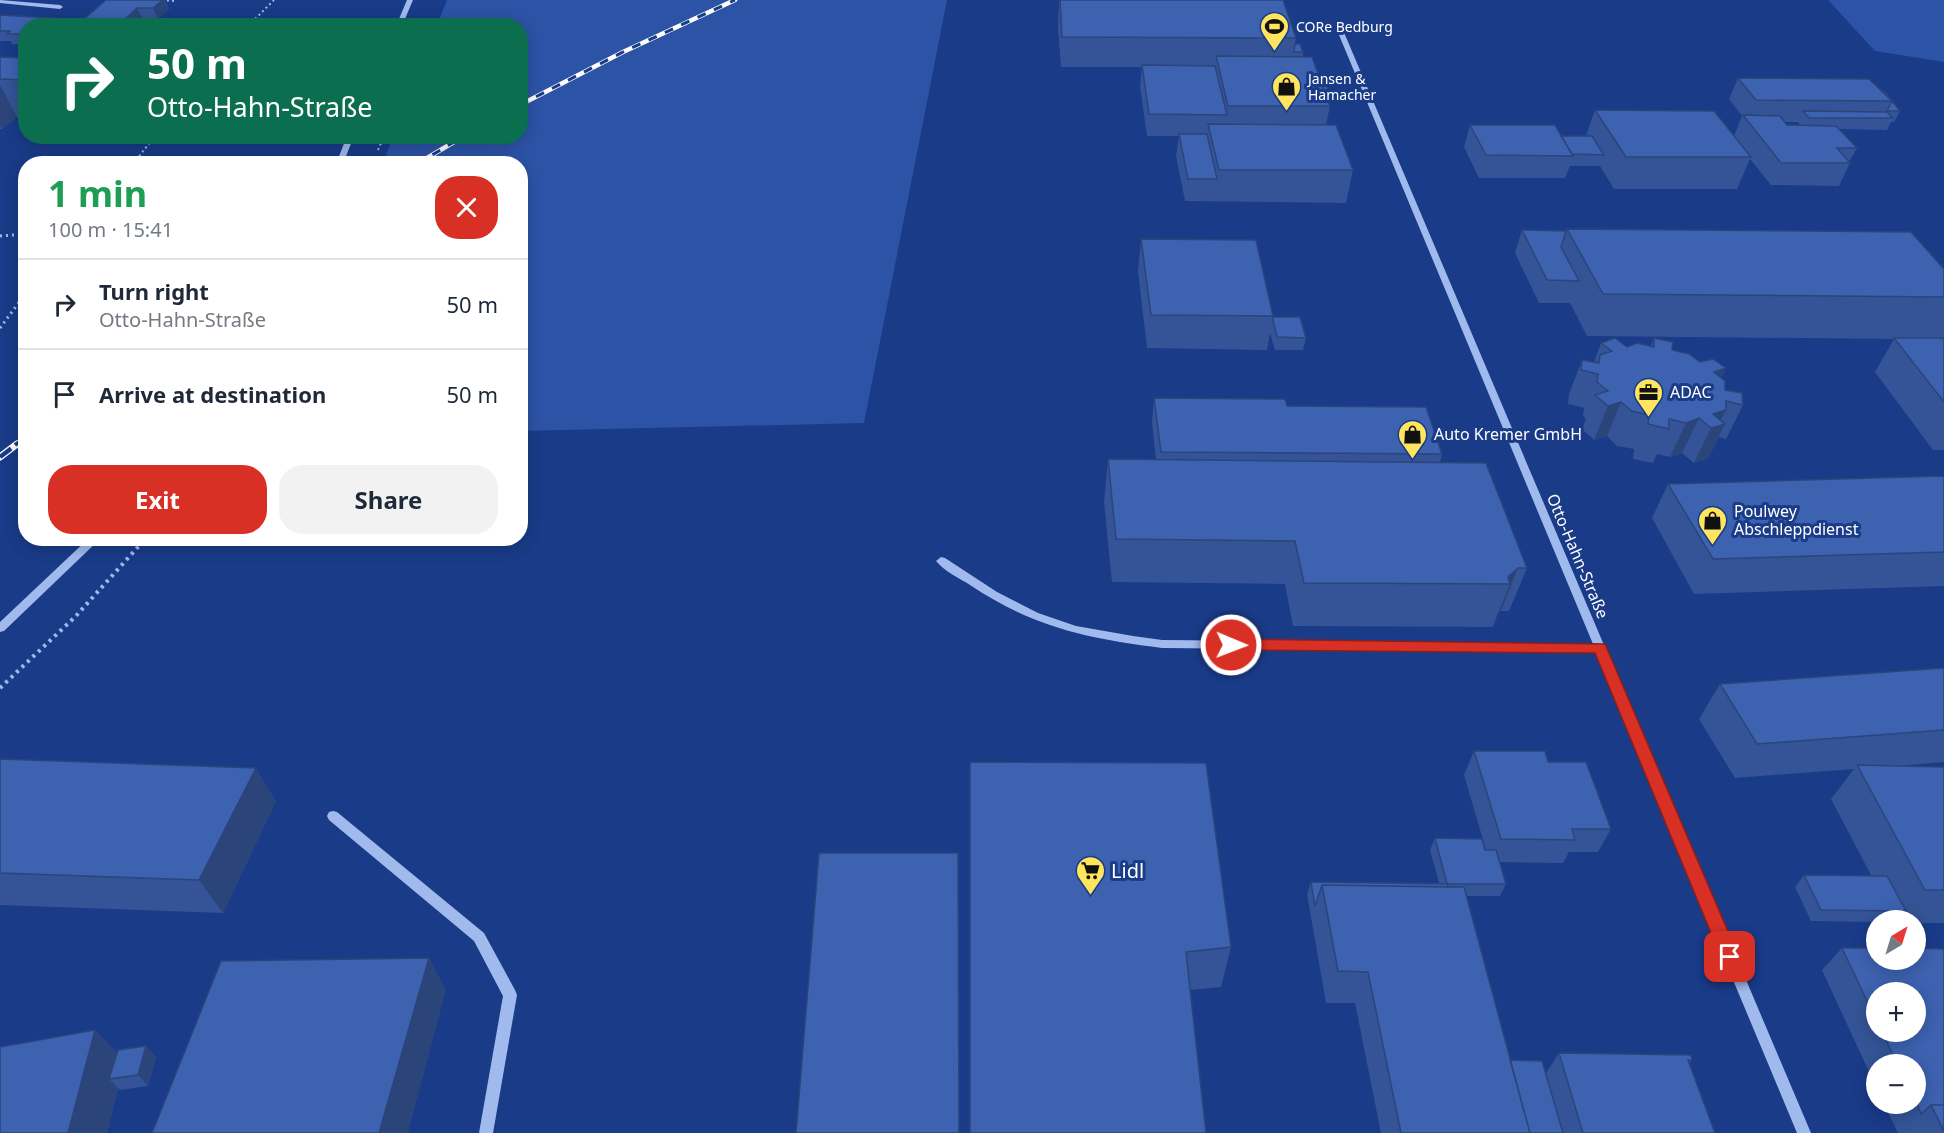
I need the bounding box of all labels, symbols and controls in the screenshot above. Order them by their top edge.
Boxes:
sports icon: CORe Bedburg [1259,10,1291,52]
place label: CORe Bedburg [1296,17,1393,36]
text: 50 m [147,34,247,91]
icon: right [48,42,126,120]
place label: Jansen & Hamacher [1306,69,1376,104]
shop icon: Jansen & Hamacher [1271,70,1303,112]
text: Otto-Hahn-Straße [147,88,372,125]
text: 1 min [48,169,147,218]
button: close [435,176,498,239]
text: 100 m · 15:41 [48,216,173,243]
text: Turn right [99,276,209,306]
icon: right [48,288,81,321]
text: 50 m [447,289,498,319]
text: Otto-Hahn-Straße [99,306,266,333]
office icon: ADAC [1633,376,1665,418]
icon: arrive [48,378,81,411]
text: Arrive at destination [99,379,326,409]
text: 50 m [447,379,498,409]
place label: ADAC [1670,381,1712,403]
shop icon: Auto Kremer GmbH [1397,418,1429,460]
place label: Auto Kremer GmbH [1434,423,1582,445]
button: Exit [48,465,267,534]
button: Share [279,465,498,534]
street label: Otto-Hahn-Straße [1542,490,1614,622]
place label: Poulwey Abschleppdienst [1734,500,1859,540]
shop icon: Poulwey Abschleppdienst [1697,504,1729,546]
position arrow [1199,613,1263,677]
supermarket icon: Lidl [1074,854,1106,896]
place label: Lidl [1111,857,1144,884]
north arrow [1866,910,1926,970]
map controls [1866,910,1926,1114]
pin [1704,931,1755,982]
icon: arrive [1713,940,1746,973]
button: + [1866,982,1926,1042]
button: − [1866,1054,1926,1114]

